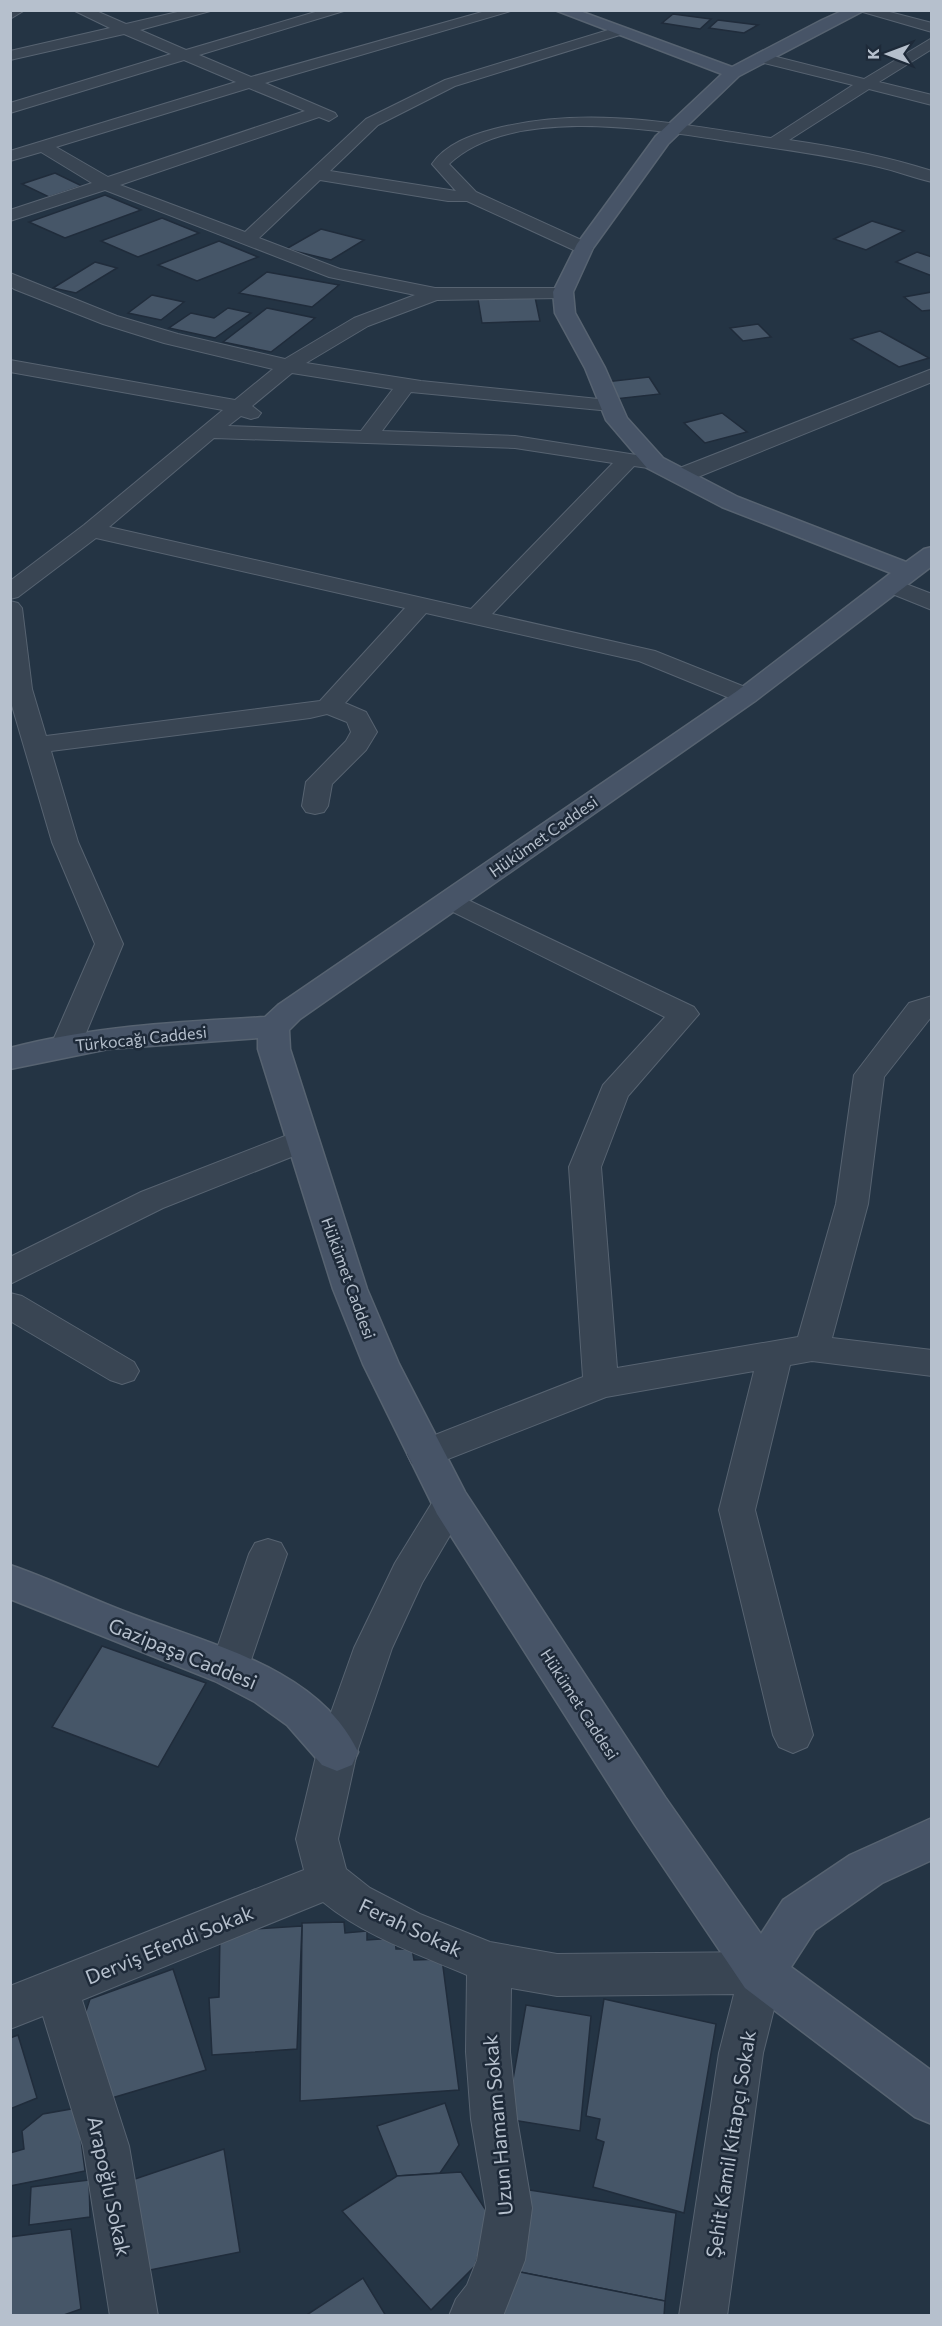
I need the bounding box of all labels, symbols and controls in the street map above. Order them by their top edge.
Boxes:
north arrow [858,24,918,84]
text: K [863,48,882,60]
street label: Hükümet Caddesi [485,791,601,881]
street label: Türkocağı Caddesi [74,1022,208,1054]
street label: Hükümet Caddesi [318,1215,380,1341]
street label: Gazipaşa Caddesi [105,1612,261,1694]
street label: Hükümet Caddesi [537,1645,623,1763]
street label: Ferah Sokak [356,1893,466,1961]
street label: Derviş Efendi Sokak [82,1899,257,1989]
street label: Şehit Kamil Kitapçı Sokak [700,2028,760,2259]
street label: Uzun Hamam Sokak [477,2033,517,2216]
street label: Arapoğlu Sokak [83,2114,137,2258]

